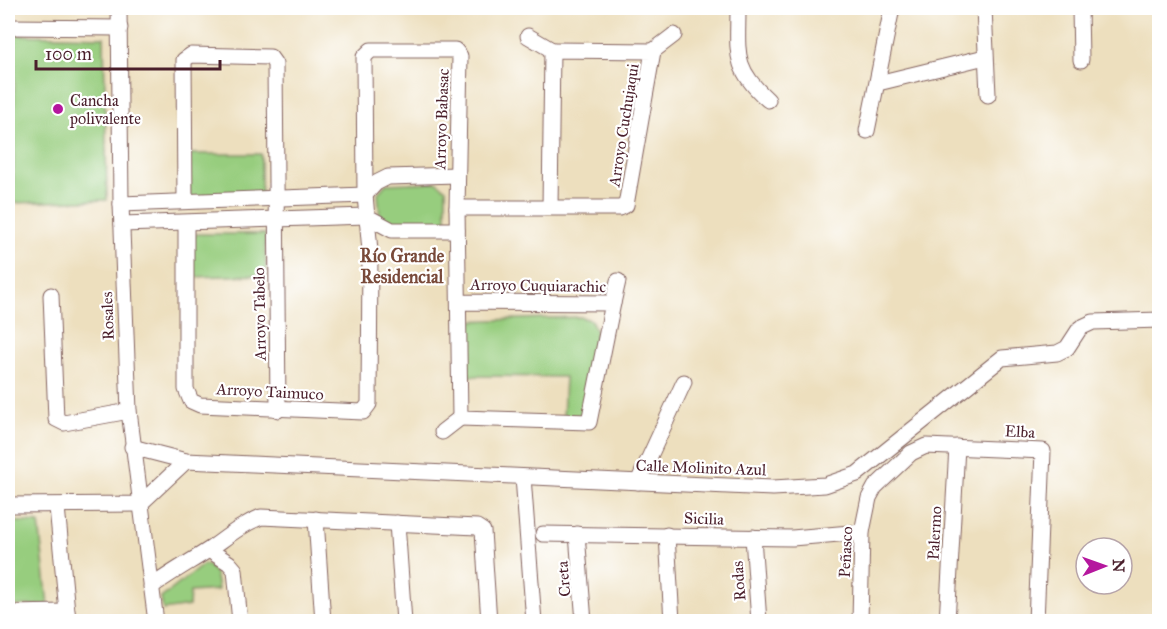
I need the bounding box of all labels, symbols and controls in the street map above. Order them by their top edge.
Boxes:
scale bar [36,33,220,71]
text: 100 m [45,43,92,65]
street label: Arroyo Cuchujaqui [604,62,644,189]
street label: Arroyo Babasac [430,68,453,171]
place label: Cancha polivalente [69,91,141,128]
marker: Cancha polivalente [51,102,65,116]
district label: Río Grande Residencial [360,245,445,288]
street label: Arroyo Tabelo [249,267,270,362]
street label: Arroyo Cuquiarachic [469,275,606,297]
street label: Rosales [97,291,118,341]
street label: Arroyo Taimuco [215,379,324,404]
street label: Elba [1004,421,1036,442]
street label: Calle Molinito Azul [635,456,767,479]
street label: Palermo [924,505,945,561]
street label: Sicilia [684,508,725,529]
street label: Peñasco [835,526,856,578]
north arrow [1074,536,1134,596]
text: N [1109,559,1128,573]
street label: Creta [552,560,575,598]
street label: Rodas [728,560,749,602]

